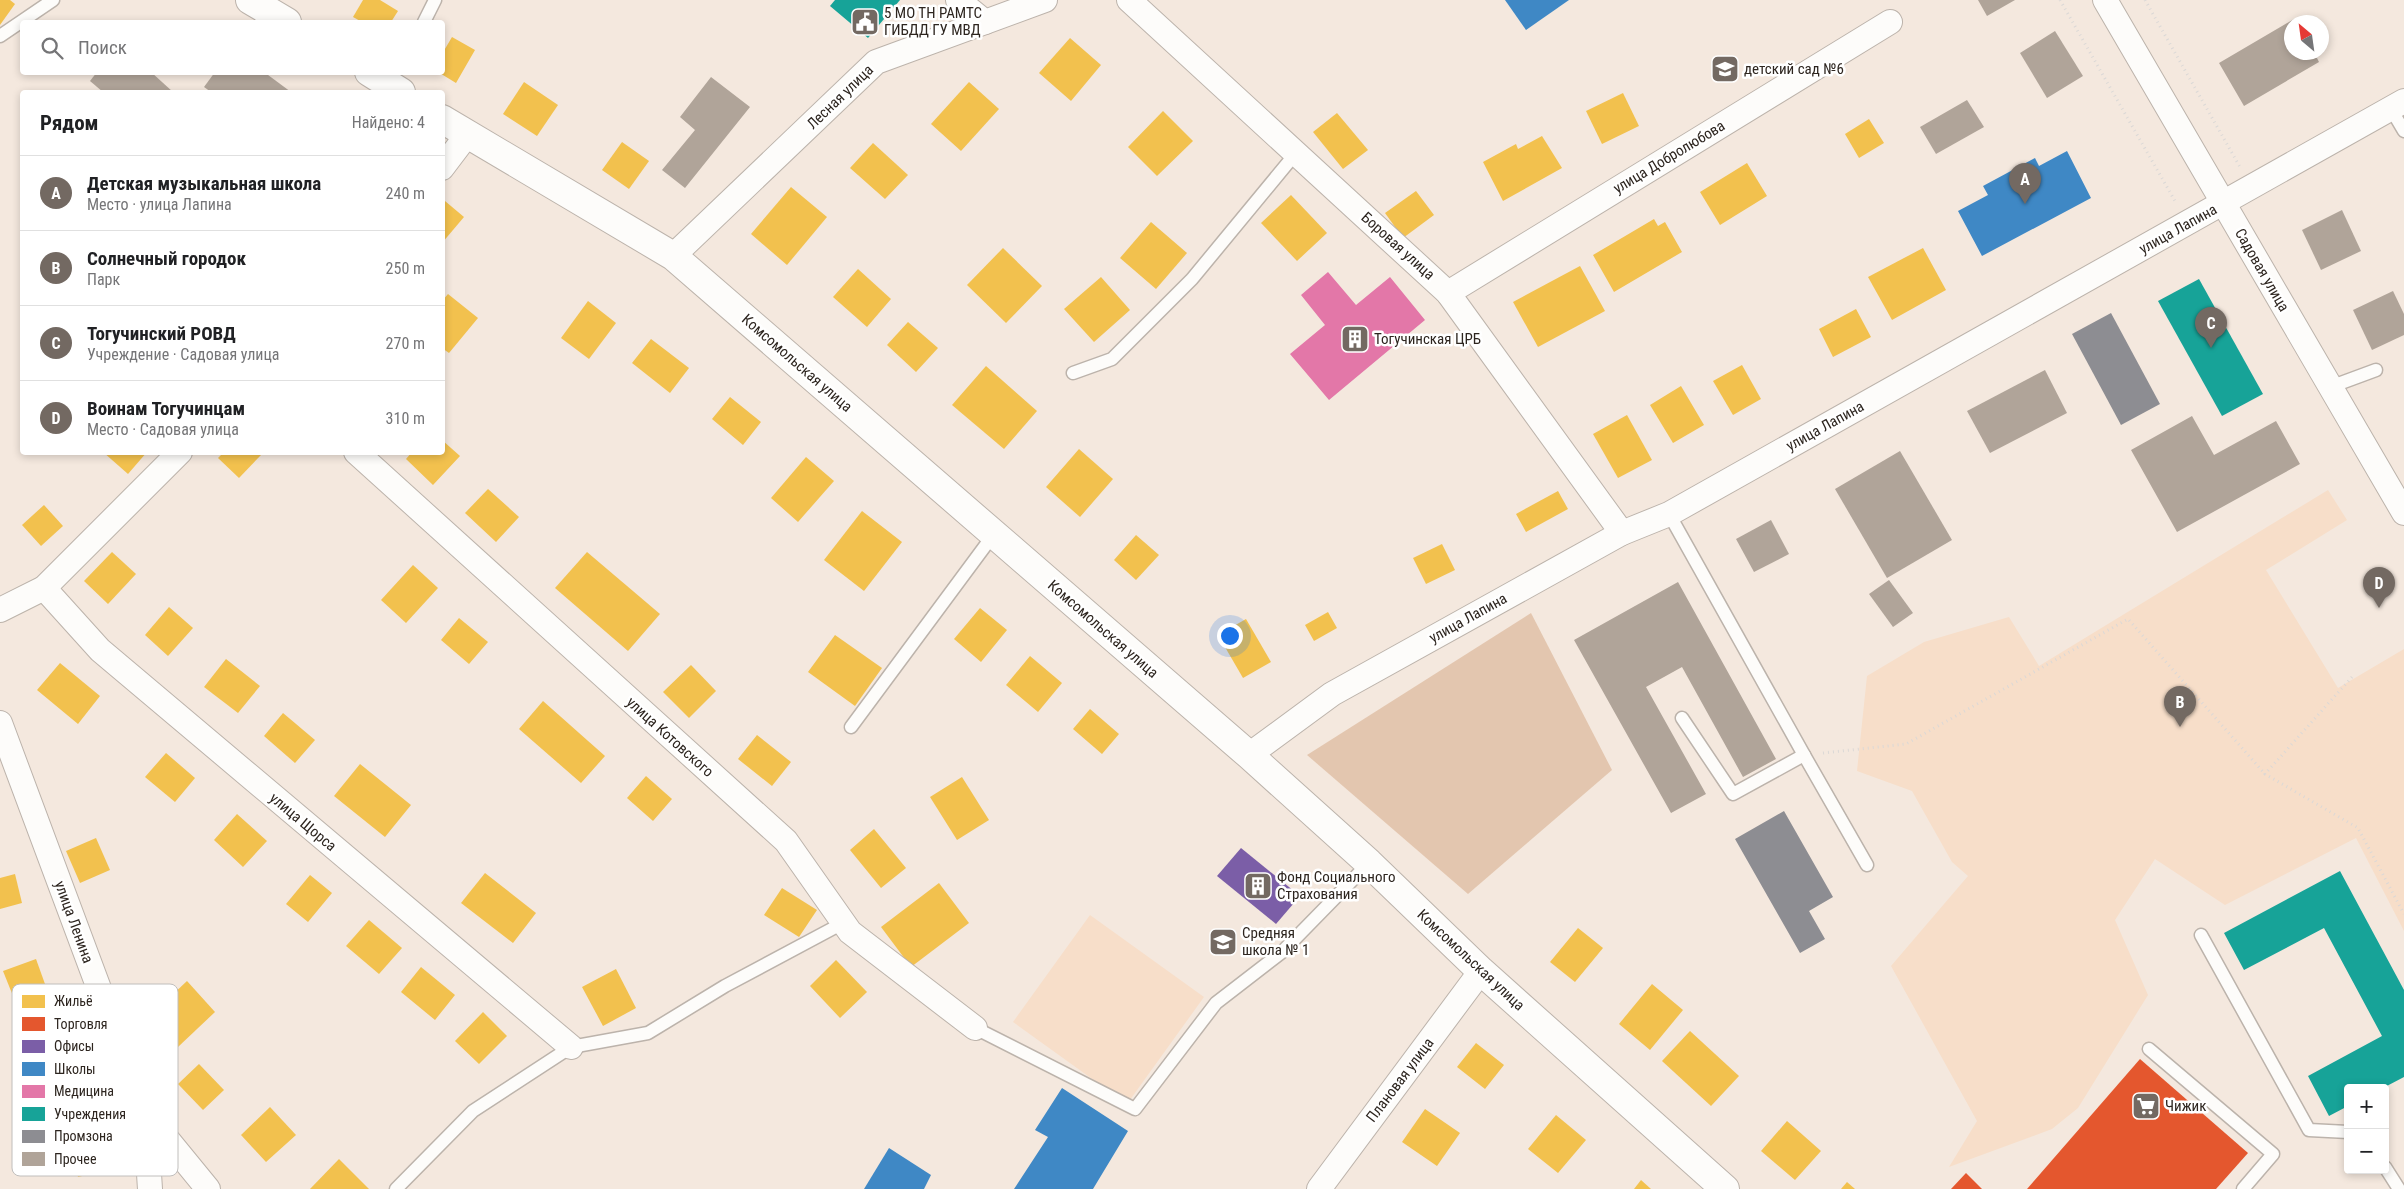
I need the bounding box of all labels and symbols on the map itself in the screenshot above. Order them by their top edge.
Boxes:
place label: 5 МО ТН РАМТС ГИБДД ГУ МВД [884,4,982,39]
public building icon: 5 МО ТН РАМТС ГИБДД ГУ МВД [850,7,880,37]
north arrow [2284,15,2329,60]
school or university icon: детский сад №6 [1710,54,1740,84]
place label: детский сад №6 [1744,60,1844,78]
street label: Лесная улица [803,61,877,133]
street label: улица Добролюбова [1610,117,1728,197]
pin: A [2009,163,2041,204]
street label: улица Лапина [2136,200,2220,258]
street label: Боровая улица [1358,208,1438,284]
street label: Садовая улица [2231,225,2293,315]
pin: C [2195,307,2227,348]
street label: Комсомольская улица [738,310,856,416]
building icon: Тогучинская ЦРБ [1340,324,1370,354]
place label: Тогучинская ЦРБ [1374,330,1481,348]
street label: улица Лапина [1783,397,1867,455]
pin: D [2363,567,2395,608]
street label: Комсомольская улица [1044,576,1162,682]
street label: улица Лапина [1426,589,1510,647]
your location [1217,623,1243,649]
pin: B [2164,686,2196,727]
street label: улица Котовского [623,693,717,781]
street label: улица Щорса [266,789,340,855]
place label: Фонд Социального Страхования [1277,868,1395,903]
building icon: Фонд Социального Страхования [1243,871,1273,901]
street label: улица Ленина [51,878,97,966]
street label: Комсомольская улица [1414,906,1528,1014]
place label: Средняя школа № 1 [1242,924,1309,959]
school or university icon: Средняя школа № 1 [1208,927,1238,957]
legend [12,984,178,1176]
text: Жильё [54,993,93,1009]
text: Торговля [54,1016,108,1032]
street label: Плановая улица [1362,1034,1438,1126]
text: Офисы [54,1038,94,1054]
text: Школы [54,1061,96,1077]
text: Медицина [54,1083,114,1099]
supermarket icon: Чижик [2131,1091,2161,1121]
place label: Чижик [2165,1097,2206,1115]
text: Учреждения [54,1106,126,1122]
text: Промзона [54,1128,113,1144]
text: Прочее [54,1151,97,1167]

